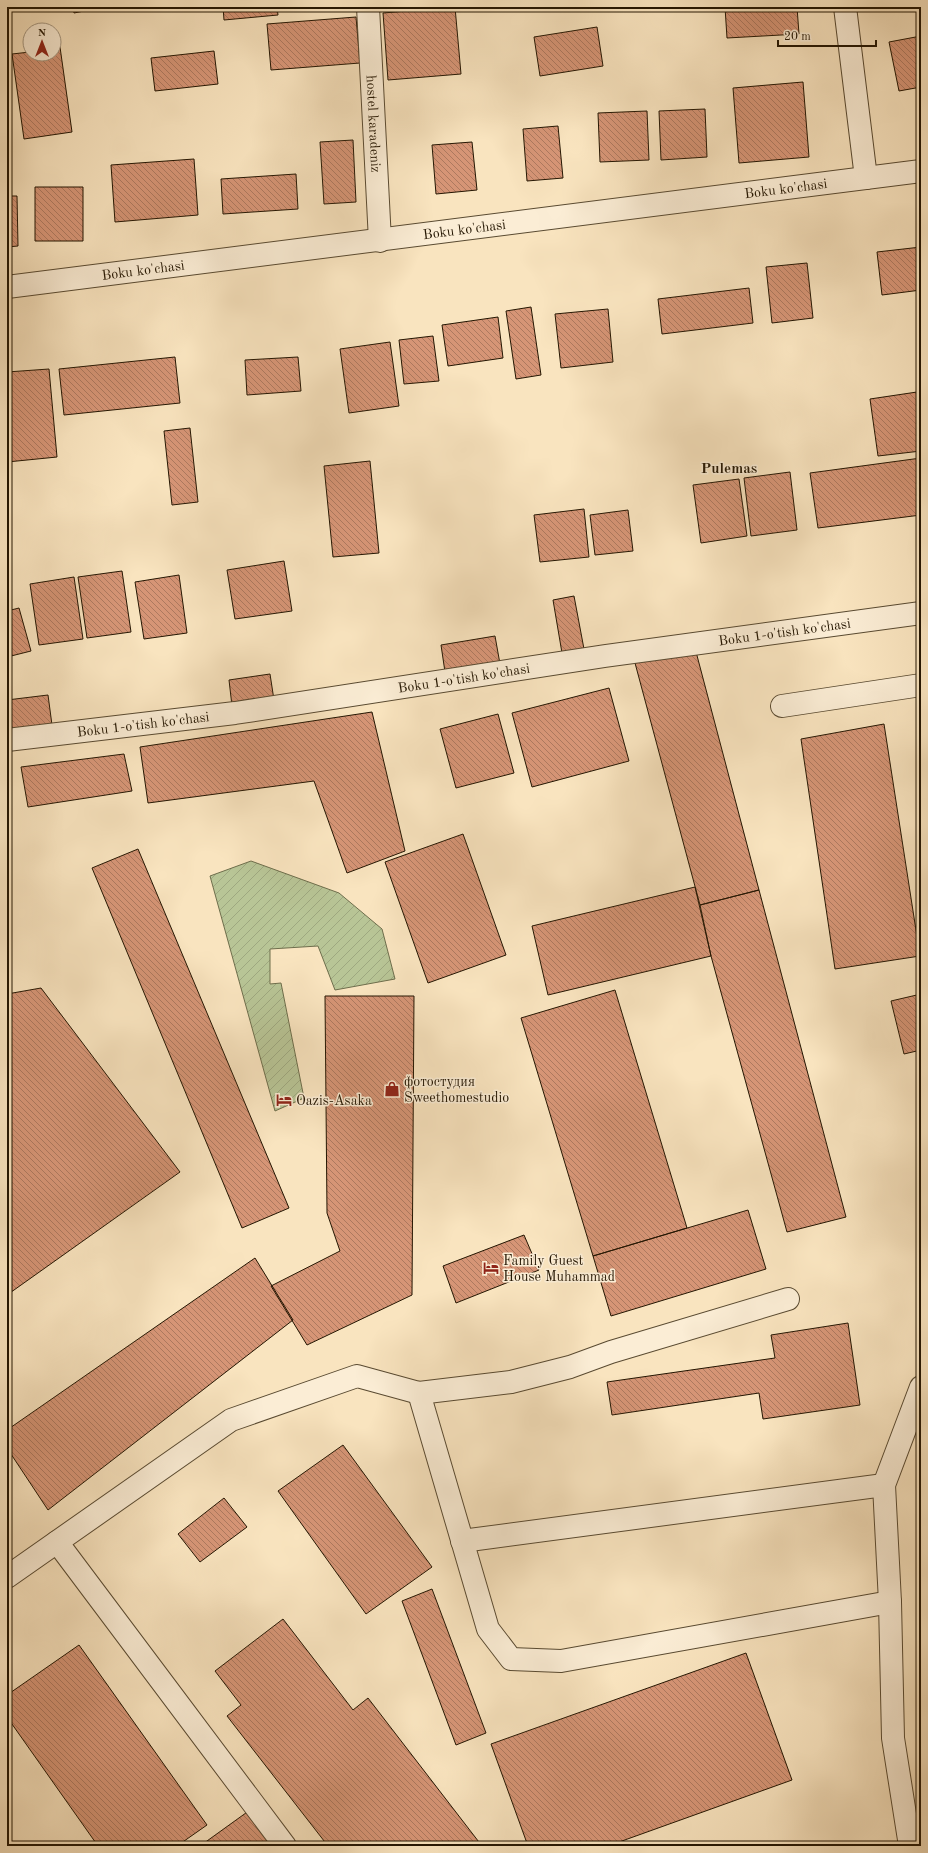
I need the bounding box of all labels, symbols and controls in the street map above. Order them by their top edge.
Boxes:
north arrow [22,22,62,62]
scale bar [778,22,876,48]
text: N [38,28,47,39]
text: 20 m [784,31,811,43]
street label: hostel karadeniz [363,75,382,173]
street label: Boku ko'chasi [744,177,828,201]
street label: Boku ko'chasi [422,218,507,242]
street label: Boku ko'chasi [101,259,186,283]
district label: Pulemas [701,462,757,477]
street label: Boku 1-o'tish ko'chasi [717,617,852,649]
street label: Boku 1-o'tish ko'chasi [397,662,531,696]
street label: Boku 1-o'tish ko'chasi [76,710,210,740]
place label: фотостудия Sweethomestudio [404,1075,509,1105]
shop icon: фотостудия Sweethomestudio [383,1080,401,1098]
hotel icon: Oazis-Asaka [275,1091,293,1109]
place label: Oazis-Asaka [296,1094,372,1108]
place label: Family Guest House Muhammad [503,1254,615,1284]
hotel icon: Family Guest House Muhammad [482,1259,500,1277]

